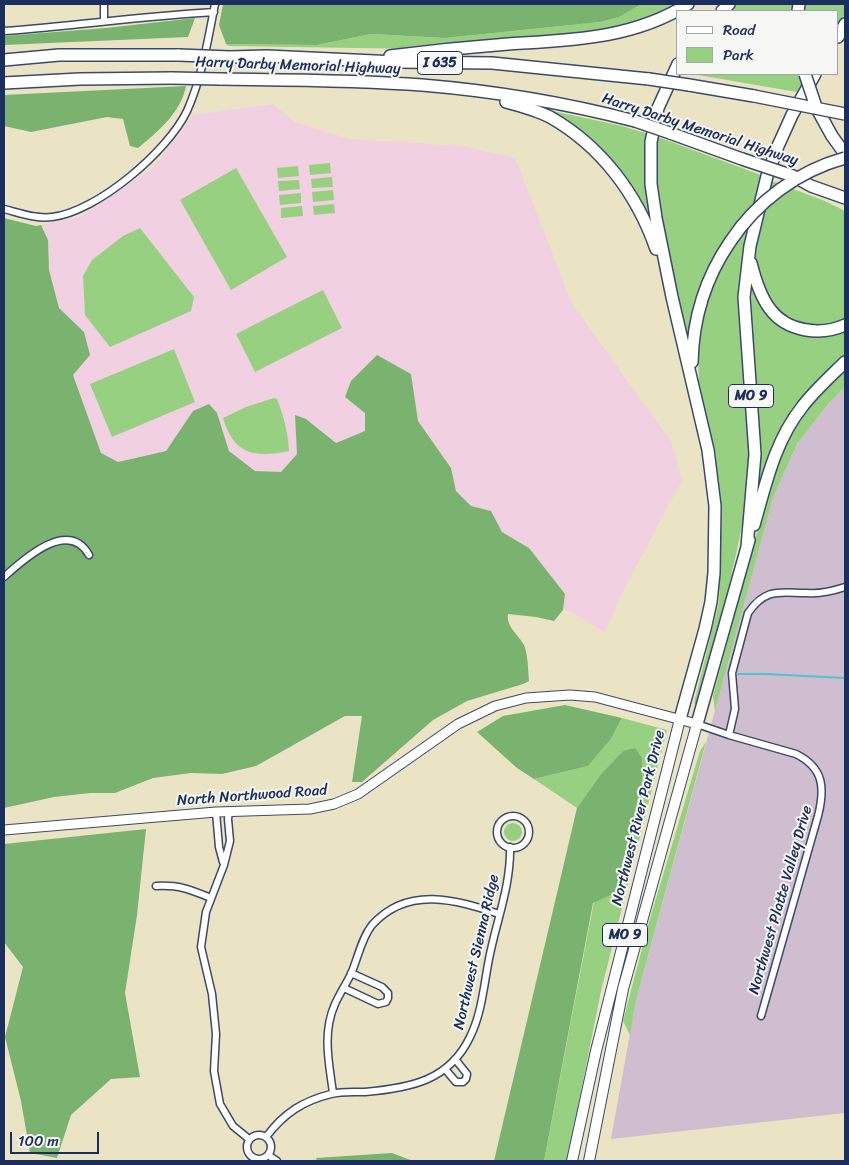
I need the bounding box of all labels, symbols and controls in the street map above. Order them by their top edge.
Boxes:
legend [676,10,839,75]
text: Road [723,17,755,43]
text: Park [723,42,754,68]
road number: I 635 [418,52,462,74]
street label: Harry Darby Memorial Highway [195,53,401,79]
street label: Harry Darby Memorial Highway [600,90,800,170]
road number: MO 9 [728,384,774,408]
street label: Northwest River Park Drive [608,728,670,908]
street label: North Northwood Road [176,782,328,810]
street label: Northwest Platte Valley Drive [745,804,817,996]
street label: Northwest Sienna Ridge [450,873,504,1031]
road number: MO 9 [602,924,648,946]
scale bar [12,1122,101,1154]
text: 100 m [18,1128,59,1154]

